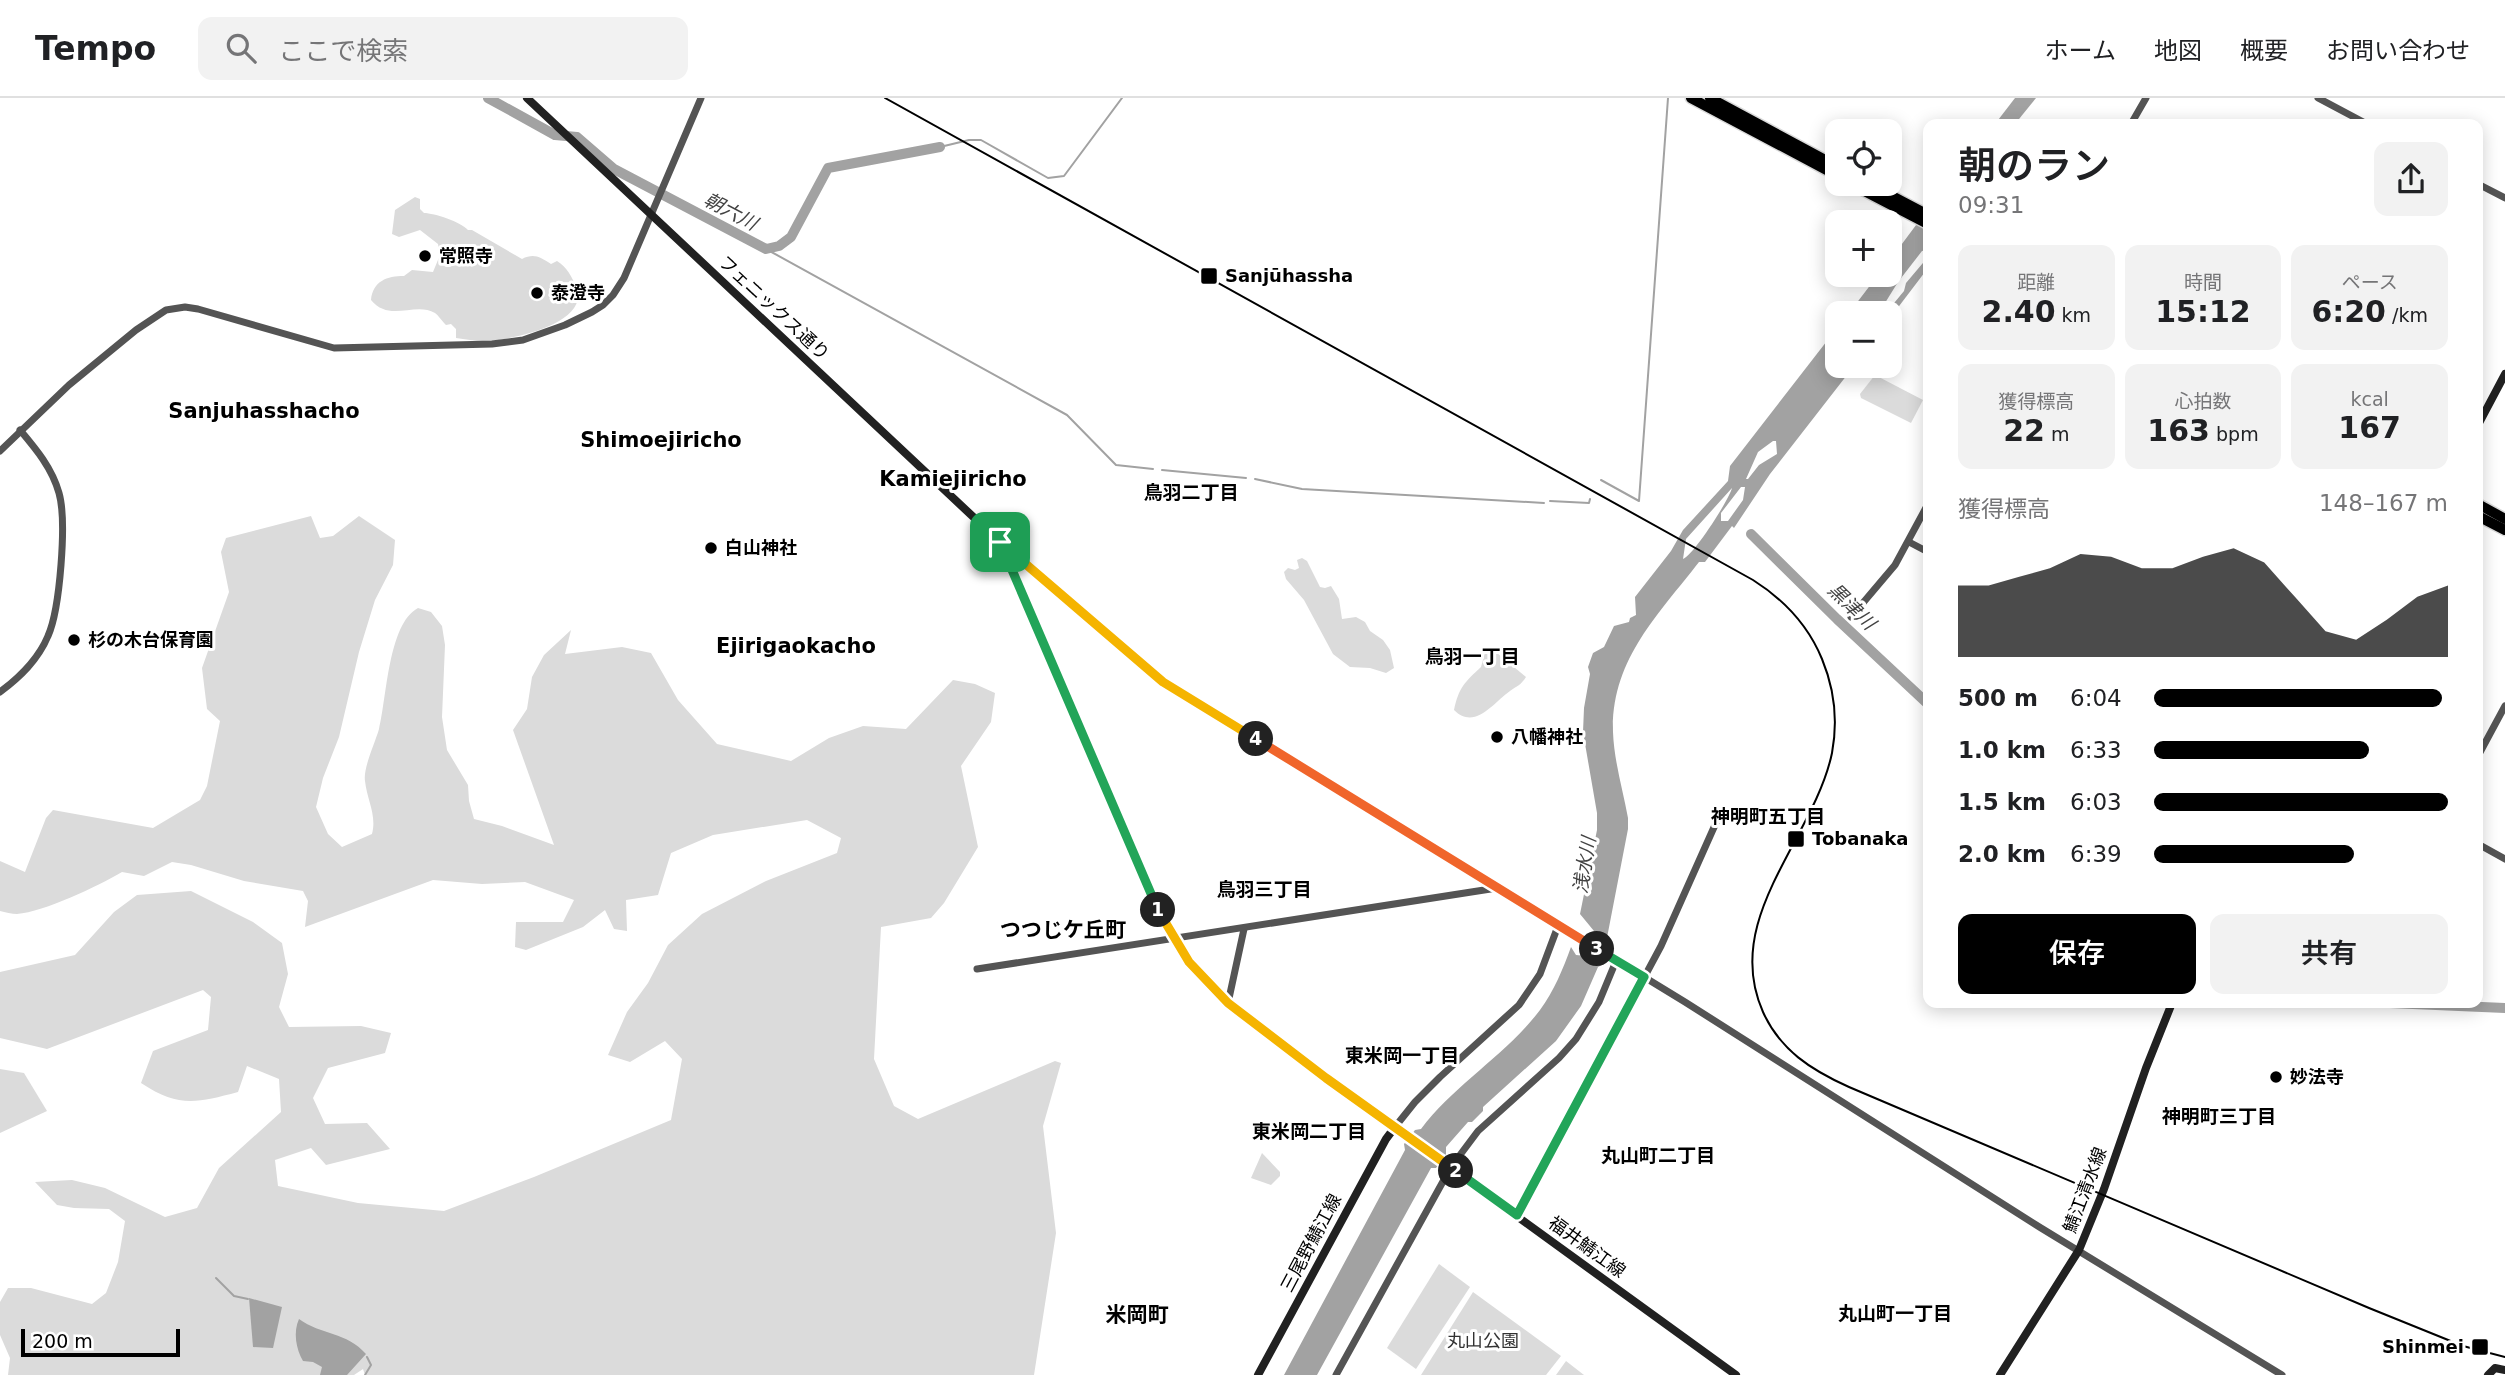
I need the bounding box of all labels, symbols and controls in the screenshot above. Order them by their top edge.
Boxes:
search box [198,17,688,80]
text: Tempo [35,29,156,68]
icon: search [222,29,260,67]
text: ここで検索 [278,36,408,66]
text: ホーム [2045,37,2116,65]
text: 地図 [2154,37,2202,65]
text: 概要 [2240,37,2288,65]
text: お問い合わせ [2326,37,2470,65]
map controls [1825,119,1902,378]
button: locate [1825,119,1902,196]
button: share [2374,142,2448,216]
text: 朝のラン [1958,144,2110,188]
water label: 朝六川 [701,188,763,235]
text: 09:31 [1958,192,2024,218]
button: + [1825,210,1902,287]
place label: 常照寺 [439,245,493,266]
marker: 常照寺 [417,248,433,264]
street label: フェニックス通り [715,251,834,364]
place label: Sanjūhassha [1225,265,1353,286]
marker: Sanjūhassha [1199,266,1219,286]
text: 距離 [2017,271,2055,293]
text: 時間 [2184,271,2222,293]
text: ペース [2342,271,2398,293]
place label: 泰澄寺 [551,282,605,303]
marker: 泰澄寺 [529,285,545,301]
text: 2.40 [1982,294,2056,329]
text: 15:12 [2155,294,2251,329]
text: 6:20 [2311,294,2386,329]
button: − [1825,301,1902,378]
text: km [2056,304,2091,326]
text: /km [2386,304,2428,326]
text: kcal [2350,388,2389,410]
text: 獲得標高 [1998,390,2074,412]
text: 心拍数 [2174,390,2232,412]
district label: Sanjuhasshacho [168,399,360,423]
text: 167 [2338,410,2401,445]
text: 22 [2003,413,2045,448]
text: 163 [2147,413,2210,448]
text: m [2045,423,2069,445]
text: bpm [2210,423,2259,445]
district label: Shimoejiricho [580,428,742,452]
district label: Kamiejiricho [879,467,1027,491]
district label: 鳥羽二丁目 [1143,481,1239,503]
text: 148–167 m [2319,490,2448,516]
text: 獲得標高 [1958,496,2050,522]
pin [970,512,1030,572]
icon: arrive [981,523,1019,561]
place label: 白山神社 [725,537,797,558]
marker: 白山神社 [703,540,719,556]
water label: 黒津川 [1824,578,1882,635]
place label: 杉の木台保育園 [88,629,214,650]
marker: 杉の木台保育園 [66,632,82,648]
district label: Ejirigaokacho [716,634,876,658]
district label: 鳥羽一丁目 [1424,645,1520,667]
text: 500 m [1958,685,2038,711]
text: 6:04 [2070,685,2122,711]
pin: 4 [1238,722,1274,756]
place label: 八幡神社 [1511,726,1583,747]
text: 4 [1249,727,1262,749]
marker: 八幡神社 [1489,729,1505,745]
text: 1.0 km [1958,737,2046,763]
text: 6:33 [2070,737,2122,763]
text: 1.5 km [1958,789,2046,815]
text: 6:03 [2070,789,2122,815]
district label: 神明町五丁目 [1711,805,1825,827]
place label: Tobanaka [1812,828,1908,849]
marker: Tobanaka [1786,829,1806,849]
water label: 浅水川 [1569,833,1600,895]
text: 2.0 km [1958,841,2046,867]
text: 6:39 [2070,841,2122,867]
district label: 鳥羽三丁目 [1216,878,1312,900]
pin: 1 [1140,892,1176,928]
text: 1 [1151,898,1164,920]
button: 保存 [1958,914,2196,994]
button: 共有 [2210,914,2448,994]
district label: つつじケ丘町 [1000,918,1126,942]
pin: 3 [1580,932,1614,966]
text: 3 [1590,937,1603,959]
district label: 東米岡一丁目 [1345,1044,1459,1066]
place label: 妙法寺 [2290,1066,2344,1087]
marker: 妙法寺 [2268,1069,2284,1085]
district label: 神明町三丁目 [2162,1105,2276,1127]
district label: 東米岡二丁目 [1252,1120,1366,1142]
district label: 丸山町二丁目 [1601,1144,1715,1166]
street label: 鯖江清水線 [2059,1144,2110,1236]
pin: 2 [1438,1154,1474,1188]
text: 2 [1449,1159,1462,1181]
street label: 三尾野鯖江線 [1276,1190,1345,1295]
street label: 福井鯖江線 [1545,1212,1630,1282]
district label: 丸山町一丁目 [1838,1302,1952,1324]
district label: 米岡町 [1106,1303,1169,1327]
scale bar [21,1326,180,1358]
text: 200 m [32,1330,93,1352]
park label: 丸山公園 [1447,1330,1519,1351]
place label: Shinmei [2382,1336,2464,1357]
marker: Shinmei [2470,1337,2490,1357]

